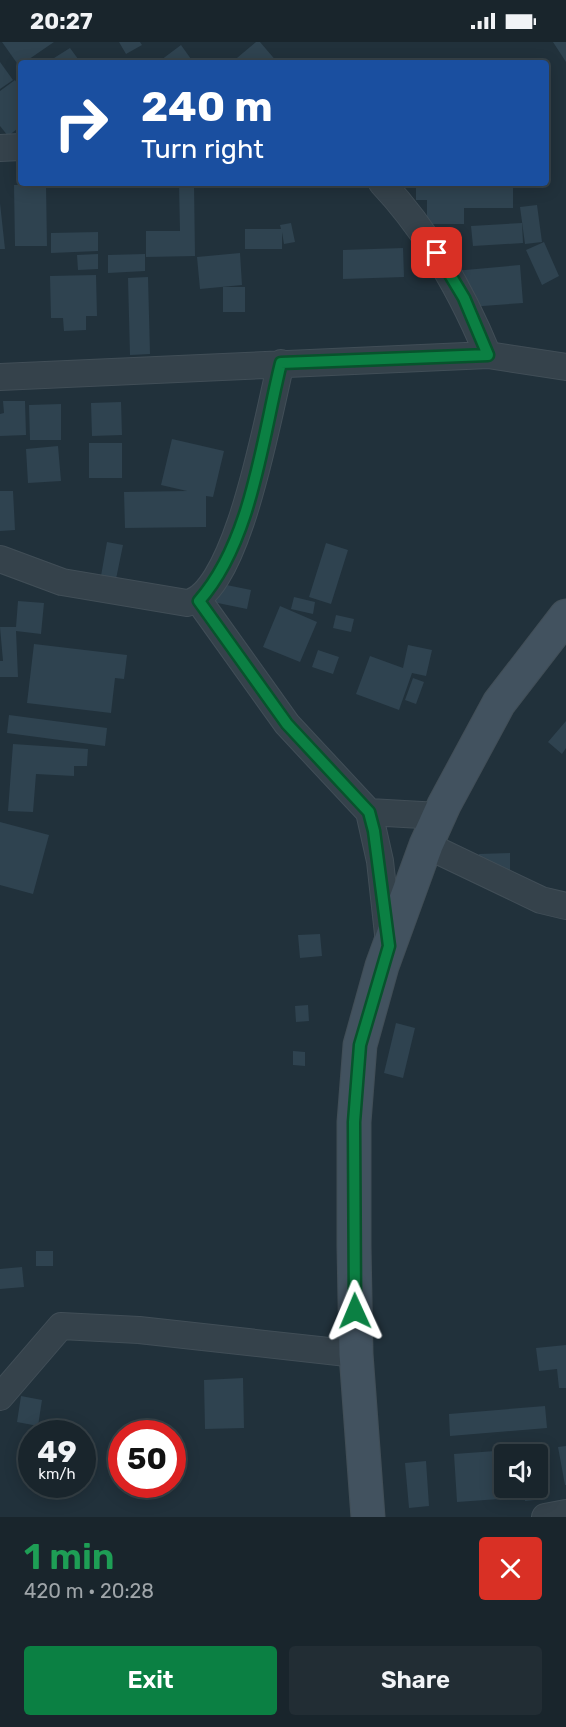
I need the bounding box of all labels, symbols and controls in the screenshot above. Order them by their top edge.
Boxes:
text: 20:27 [30,8,93,35]
text: 240 m [141,82,273,132]
icon: right [42,84,120,162]
text: Turn right [141,133,264,165]
pin [411,227,462,278]
icon: arrive [420,236,453,269]
position arrow [323,1279,387,1343]
speed limit sign: 50 [108,1420,186,1498]
text: 49 [37,1434,77,1470]
map controls [494,1444,548,1498]
button: sound [494,1444,548,1498]
text: km/h [38,1465,76,1483]
text: 1 min [24,1535,115,1578]
button: close [479,1537,542,1600]
text: 420 m · 20:28 [24,1579,154,1603]
button: Exit [24,1646,277,1715]
button: Share [289,1646,542,1715]

